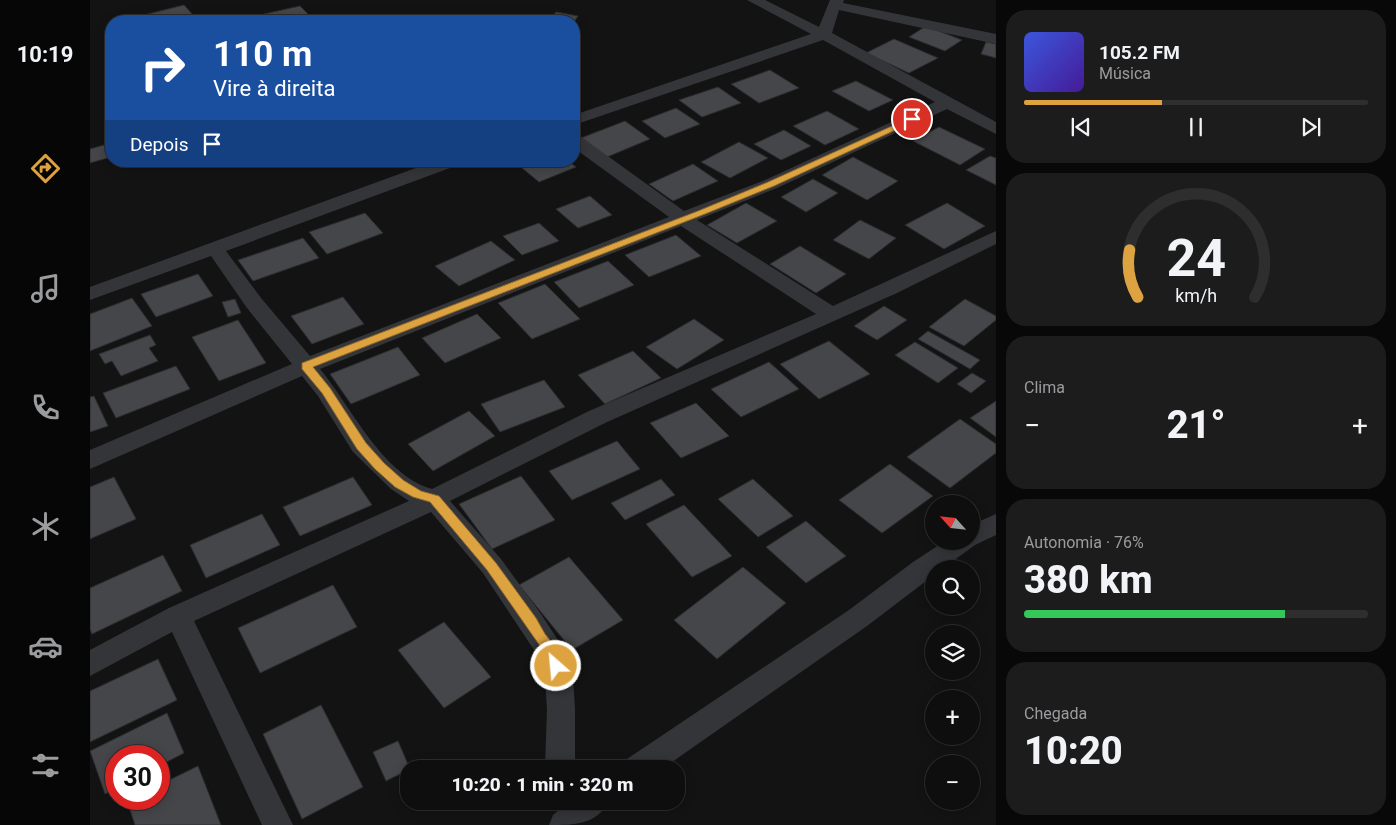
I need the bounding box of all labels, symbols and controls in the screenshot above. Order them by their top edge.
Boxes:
text: 110 m [213,34,312,75]
icon: right [130,35,195,100]
text: 105.2 FM [1099,41,1180,64]
text: 10:19 [17,42,73,67]
text: Música [1099,64,1151,83]
text: Vire à direita [213,76,335,101]
pin [891,98,933,140]
icon: arrive [898,105,926,133]
icon: previous [1067,113,1095,141]
icon: pause [1182,113,1210,141]
icon: next [1297,113,1325,141]
icon: arrive [198,130,226,158]
text: Depois [130,133,188,156]
icon: directions [28,151,63,186]
text: 24 [1166,228,1226,289]
icon: music [28,271,63,306]
text: km/h [1175,285,1217,306]
text: Clima [1024,378,1065,397]
icon: phone [28,390,63,425]
text: 21° [1167,403,1225,447]
text: − [1024,409,1040,442]
text: + [1352,409,1368,442]
north arrow [925,495,980,550]
map controls [925,495,980,810]
icon: climate [28,509,63,544]
text: Autonomia · 76% [1024,533,1144,552]
text: 380 km [1024,558,1153,602]
button: search [925,560,980,615]
button: layers [925,625,980,680]
icon: car [28,629,63,664]
position arrow [529,639,581,691]
button: + [925,690,980,745]
text: Chegada [1024,704,1087,723]
text: 10:20 [1024,729,1123,773]
speed limit sign: 30 [105,745,170,810]
icon: filters [28,748,63,783]
button: − [925,755,980,810]
text: 10:20 · 1 min · 320 m [451,773,634,796]

